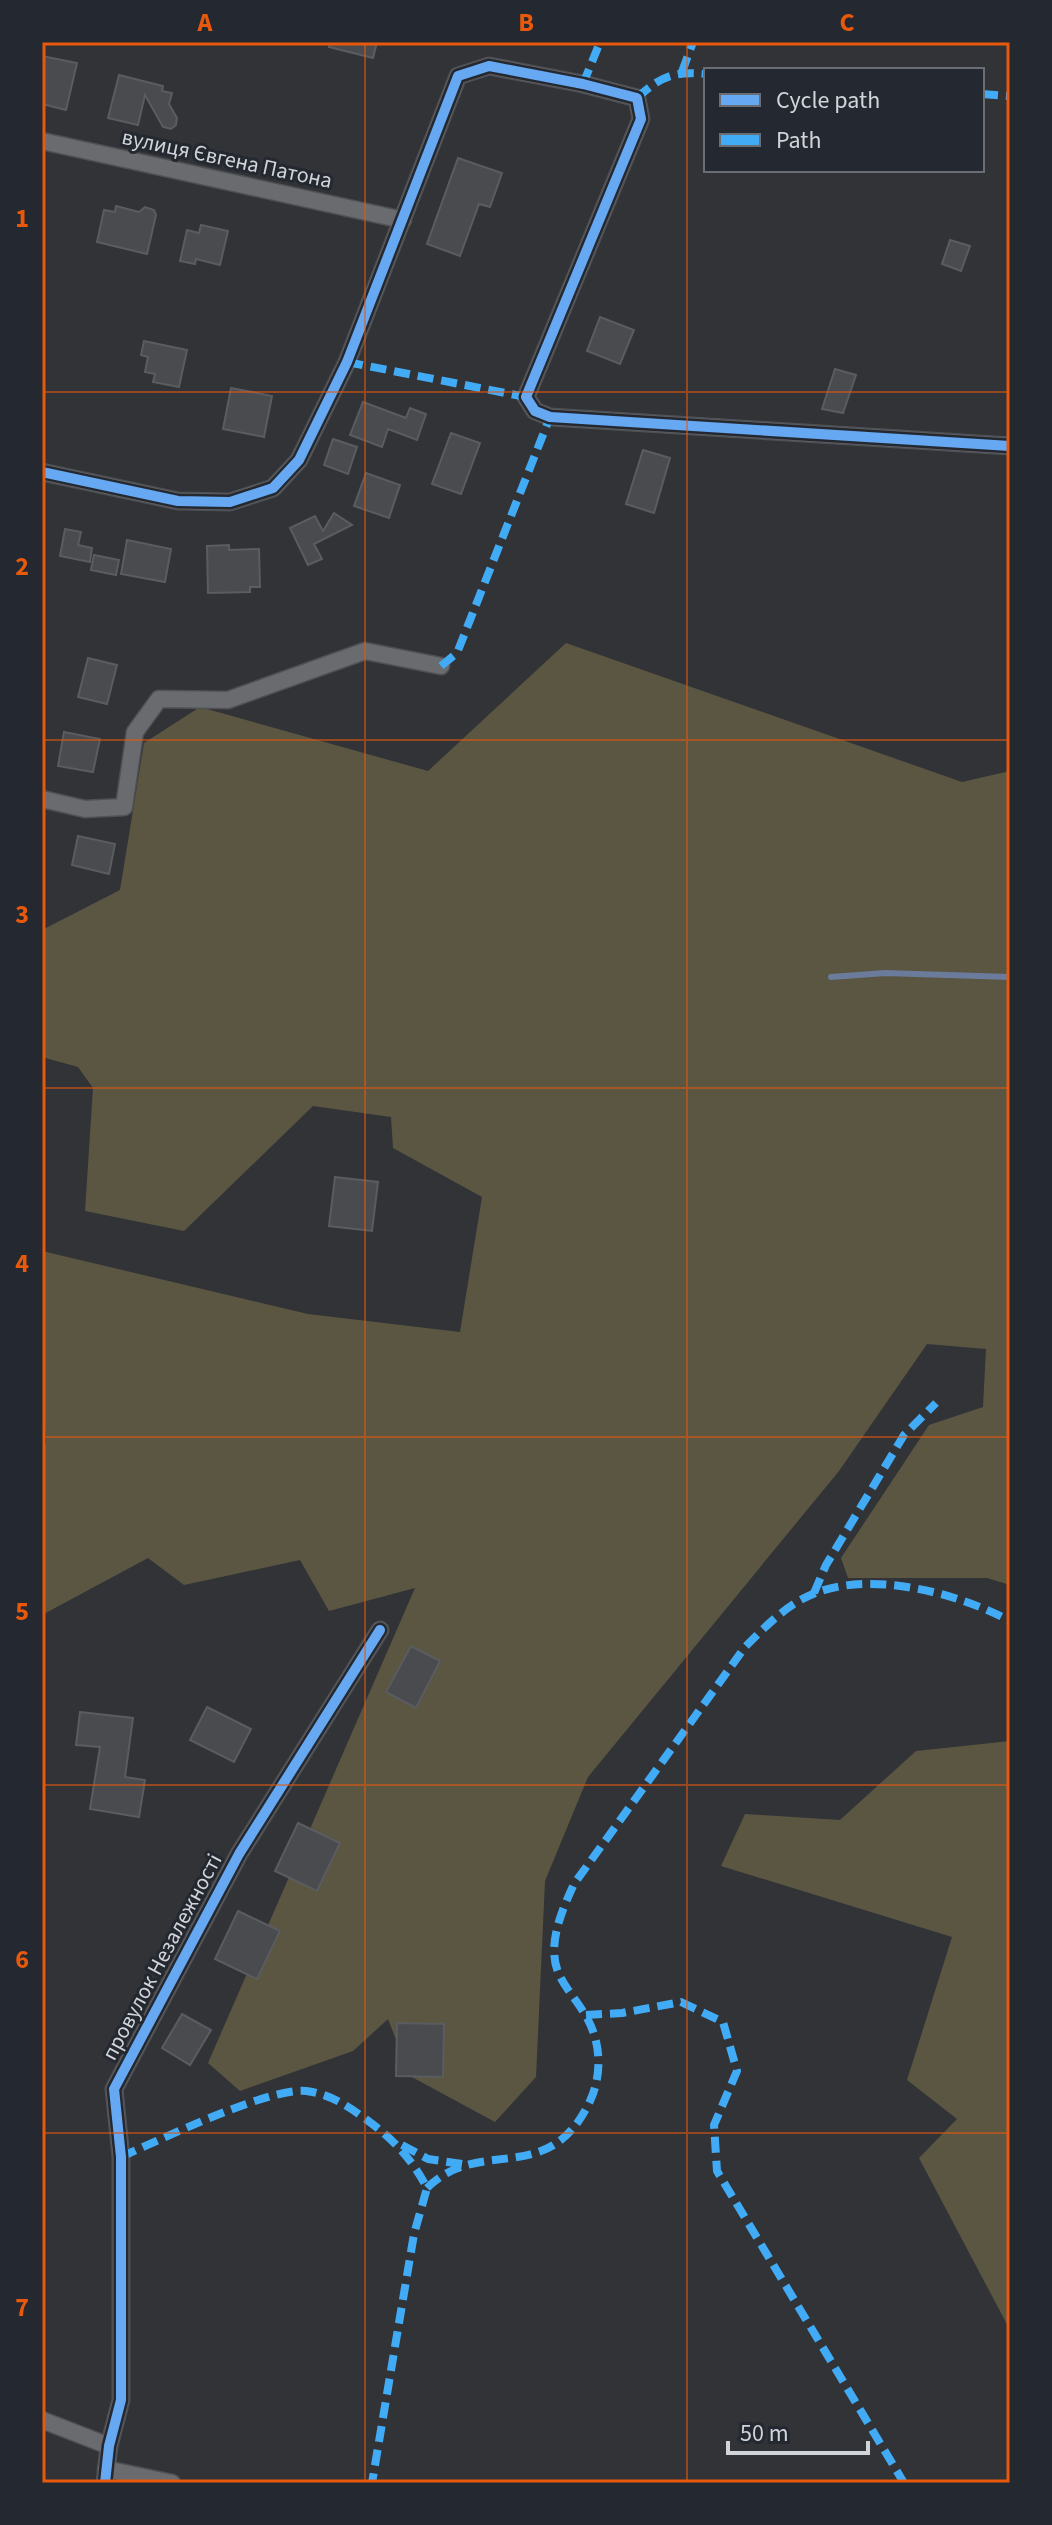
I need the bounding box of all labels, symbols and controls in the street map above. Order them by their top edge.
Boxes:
text: A [197,4,214,41]
text: B [518,4,534,41]
text: C [839,4,855,41]
legend [704,68,984,172]
text: Cycle path [776,83,880,118]
street label: вулиця Євгена Патона [119,121,335,197]
text: Path [776,123,822,158]
text: 1 [15,200,29,237]
text: 2 [15,548,29,585]
text: 3 [15,896,29,933]
text: 4 [15,1245,29,1282]
text: 5 [15,1593,29,1630]
street label: провулок Незалежності [94,1848,230,2066]
text: 6 [15,1941,29,1978]
text: 7 [15,2289,29,2326]
scale bar [728,2405,868,2455]
text: 50 m [740,2416,789,2451]

